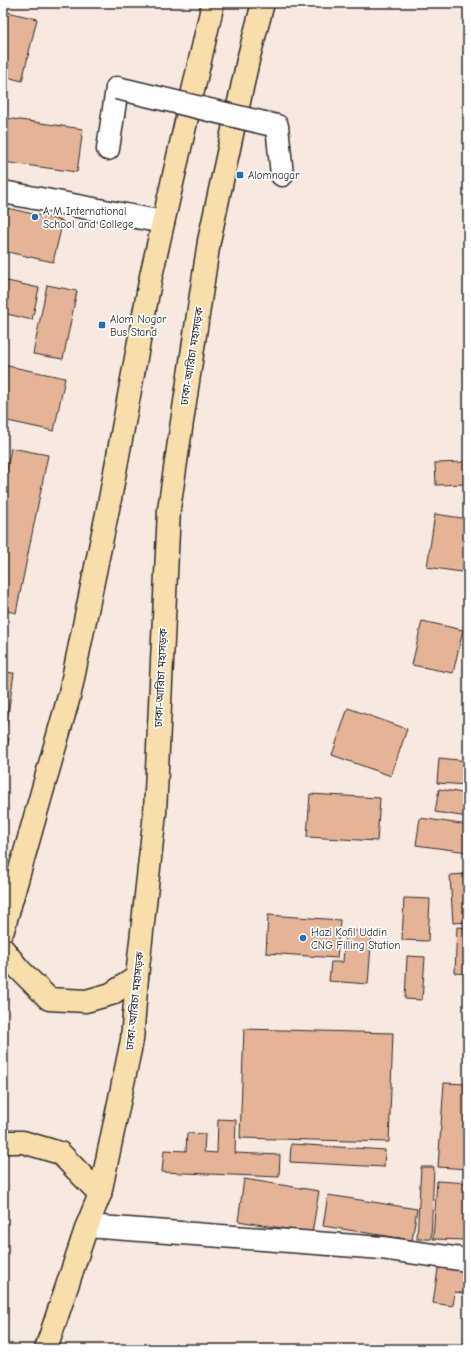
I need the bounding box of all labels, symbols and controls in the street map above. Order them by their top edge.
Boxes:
place label: Alomnagar [248,169,300,182]
marker: Alomnagar [235,170,245,180]
place label: A M International School and College [43,205,134,231]
marker: A M International School and College [30,212,40,222]
street label: ঢাকা-আরিচা মহাসড়ক [178,306,206,407]
place label: Alom Nogor Bus Stand [110,313,167,339]
marker: Alom Nogor Bus Stand [97,320,107,330]
street label: ঢাকা-আরিচা মহাসড়ক [152,628,170,729]
place label: Hazi Kofil Uddin CNG Filling Station [311,926,400,952]
marker: Hazi Kofil Uddin CNG Filling Station [298,933,308,943]
street label: ঢাকা-আরিচা মহাসড়ক [123,951,147,1052]

